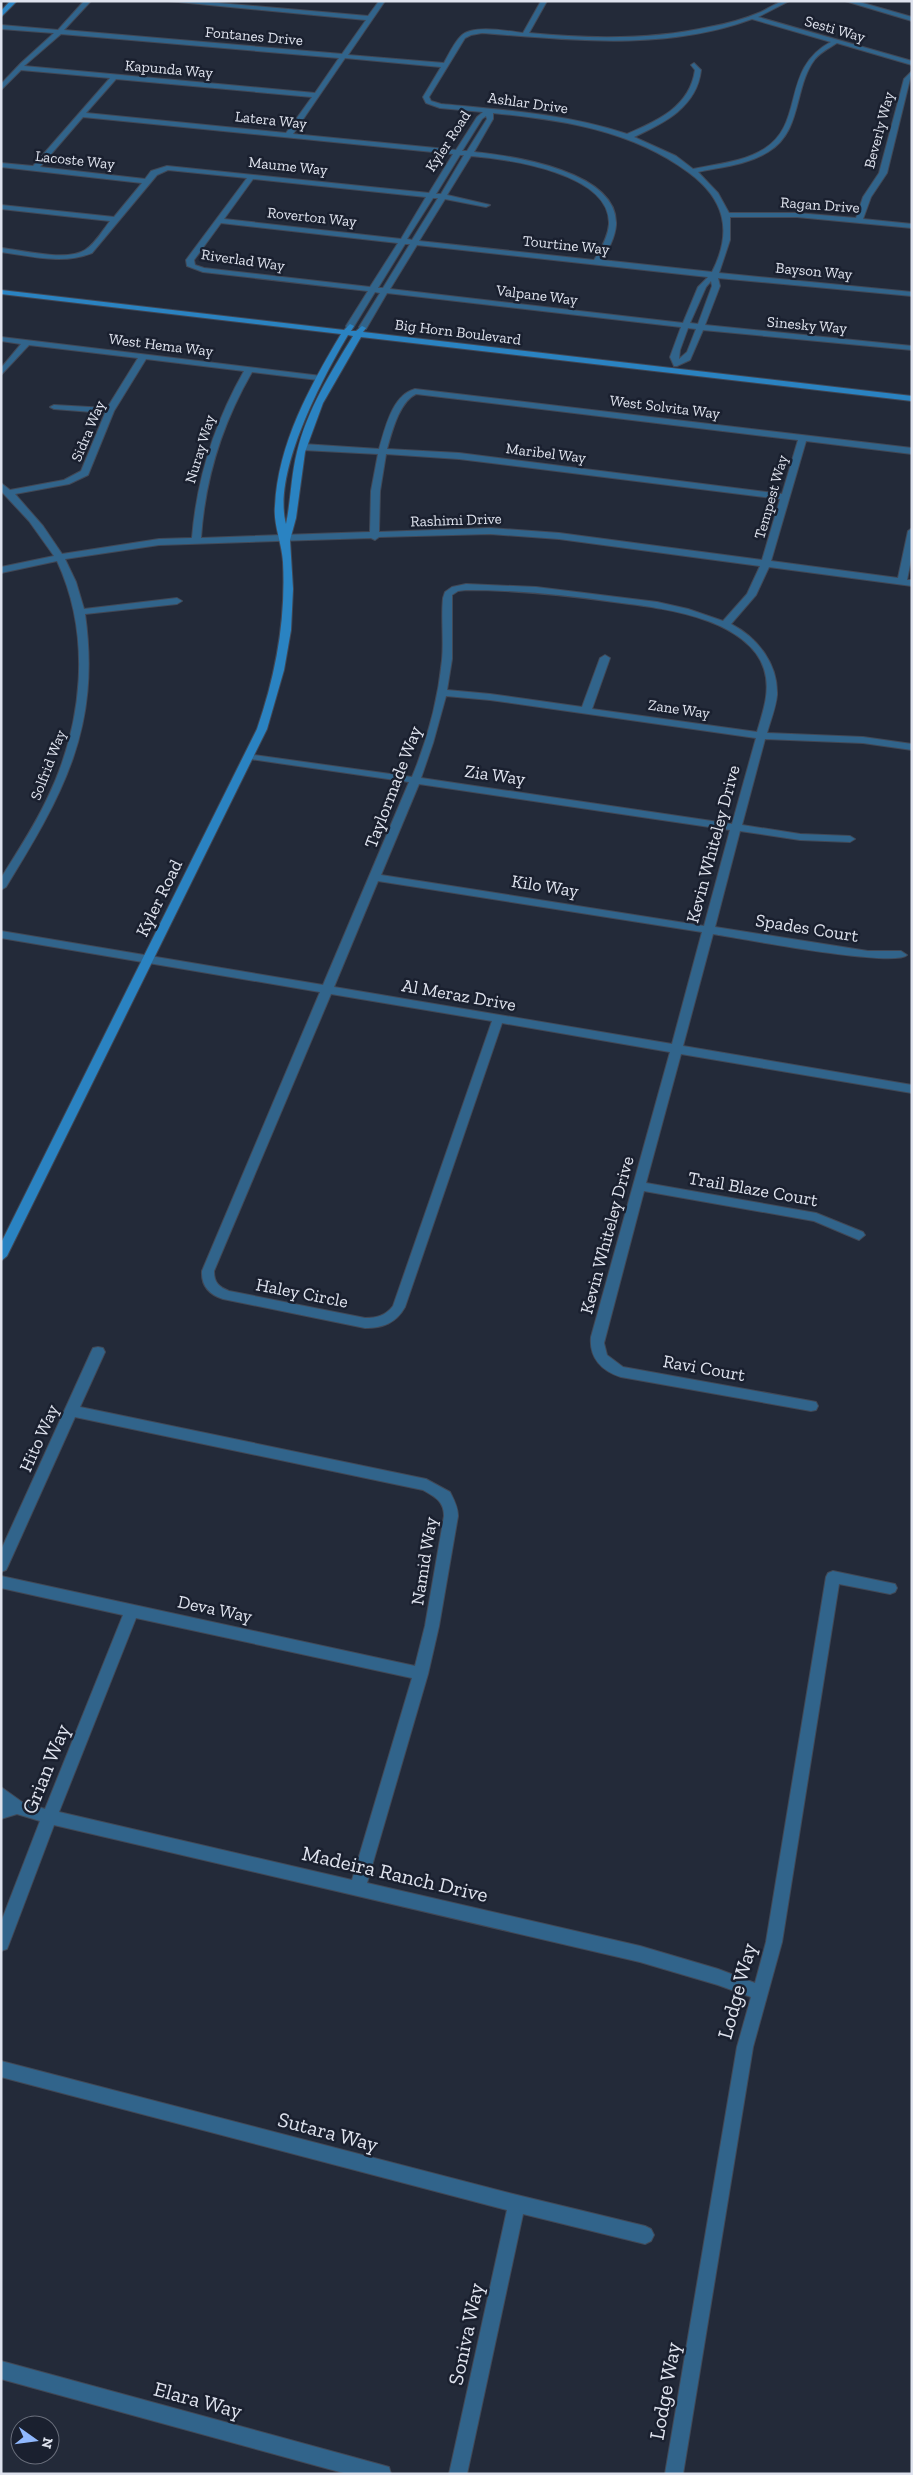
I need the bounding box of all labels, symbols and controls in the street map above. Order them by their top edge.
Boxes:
street label: Sesti Way [803,12,868,46]
street label: Fontanes Drive [204,23,304,49]
street label: Kapunda Way [124,56,214,82]
street label: Ashlar Drive [487,88,569,118]
street label: Beverly Way [860,89,898,170]
street label: Kyler Road [422,106,475,175]
street label: Latera Way [234,107,308,133]
street label: Lacoste Way [34,147,116,173]
street label: Maume Way [247,153,329,179]
street label: Ragan Drive [780,193,860,217]
street label: Roverton Way [266,203,358,231]
street label: Tourtine Way [522,232,611,259]
street label: Riverlad Way [200,245,286,275]
street label: Bayson Way [775,259,854,283]
street label: Valpane Way [494,281,579,309]
street label: Sinesky Way [766,313,848,337]
street label: Big Horn Boulevard [394,315,523,349]
street label: West Hema Way [108,330,215,360]
street label: West Solvita Way [609,391,721,423]
street label: Sidra Way [67,397,109,464]
street label: Nuray Way [181,412,219,485]
street label: Maribel Way [505,439,587,467]
street label: Tempest Way [750,453,792,541]
street label: Rashimi Drive [410,509,502,531]
street label: Zane Way [647,696,711,722]
street label: Taylormade Way [360,722,427,851]
street label: Solfrid Way [26,727,70,803]
street label: Zia Way [463,760,528,790]
street label: Kevin Whiteley Drive [681,763,745,925]
street label: Kyler Road [131,856,187,940]
street label: Kilo Way [510,870,581,902]
street label: Spades Court [754,909,860,947]
street label: Al Meraz Drive [400,974,518,1016]
street label: Kevin Whiteley Drive [575,1154,639,1316]
street label: Trail Blaze Court [686,1167,820,1211]
street label: Haley Circle [254,1273,350,1313]
street label: Ravi Court [661,1350,747,1386]
street label: Hito Way [14,1400,64,1475]
street label: Namid Way [406,1515,442,1607]
street label: Deva Way [176,1590,255,1628]
street label: Grian Way [16,1720,75,1817]
street label: Madeira Ranch Drive [300,1840,491,1907]
street label: Lodge Way [712,1940,761,2042]
street label: Sutara Way [275,2106,381,2157]
street label: Soniva Way [443,2280,489,2387]
street label: Lodge Way [644,2340,685,2442]
street label: Elara Way [151,2376,245,2423]
north arrow [10,2415,60,2465]
text: N [38,2436,57,2451]

